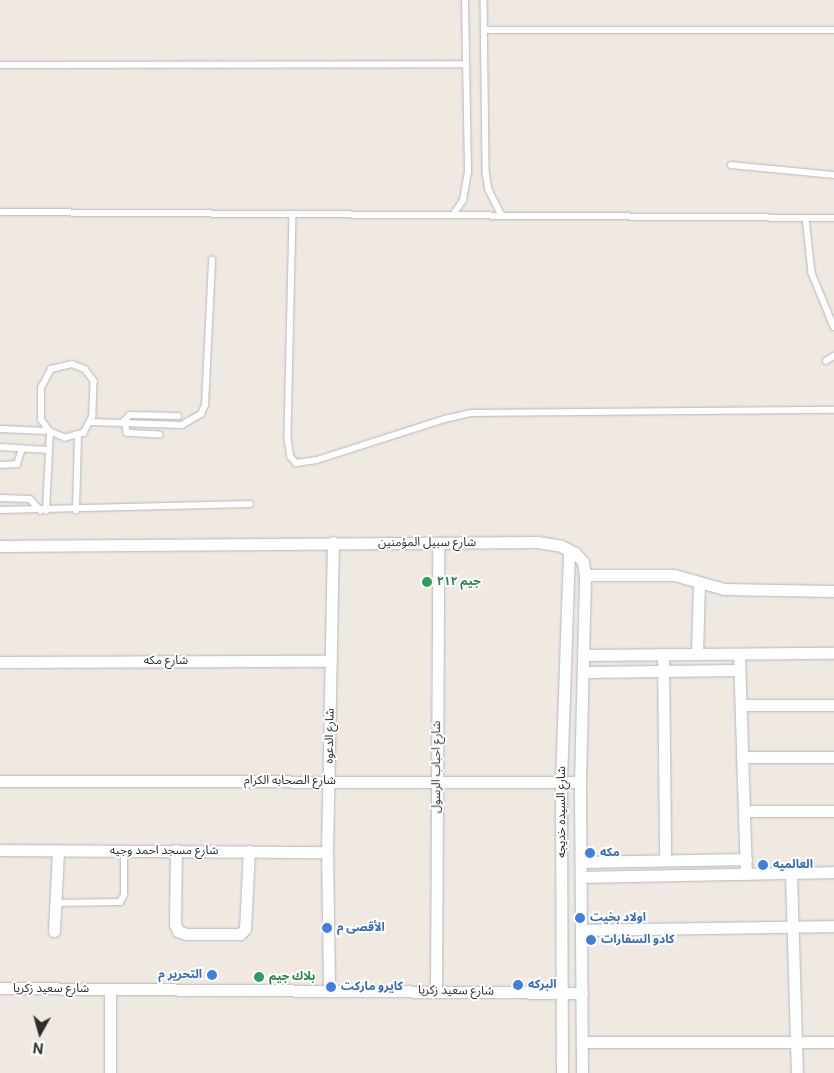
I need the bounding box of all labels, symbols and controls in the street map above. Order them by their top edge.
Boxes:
street label: شارع سبيل المؤمنين [378,536,476,550]
place label: جيم ٢١٢ [437,575,481,589]
marker: جيم ٢١٢ [421,576,433,588]
street label: شارع مكه [144,654,188,668]
street label: شارع الدعوه [322,708,338,764]
street label: شارع احباب الرسول [430,721,444,813]
street label: شارع السيده خديجه [555,766,569,858]
street label: شارع الصحابه الكرام [244,774,336,788]
street label: شارع مسجد احمد وجيه [110,844,218,858]
place label: مكه [600,846,620,860]
marker: مكه [584,847,596,859]
place label: العالميه [773,858,813,872]
marker: العالميه [757,859,769,871]
place label: اولاد بخيت [590,911,646,925]
marker: اولاد بخيت [574,912,586,924]
place label: الأقصى م [337,921,385,935]
marker: الأقصى م [321,922,333,934]
place label: كادو السفارات [601,933,675,947]
marker: كادو السفارات [585,934,597,946]
place label: التحرير م [158,968,202,982]
marker: التحرير م [206,969,218,981]
place label: بلاك جيم [269,970,315,984]
marker: بلاك جيم [253,971,265,983]
place label: البركه [528,978,556,992]
marker: البركه [512,979,524,991]
place label: كايرو ماركت [341,980,403,994]
marker: كايرو ماركت [325,981,337,993]
street label: شارع سعيد زكريا [13,982,89,996]
street label: شارع سعيد زكريا [418,983,494,999]
north arrow [15,1008,65,1058]
text: N [32,1039,45,1056]

